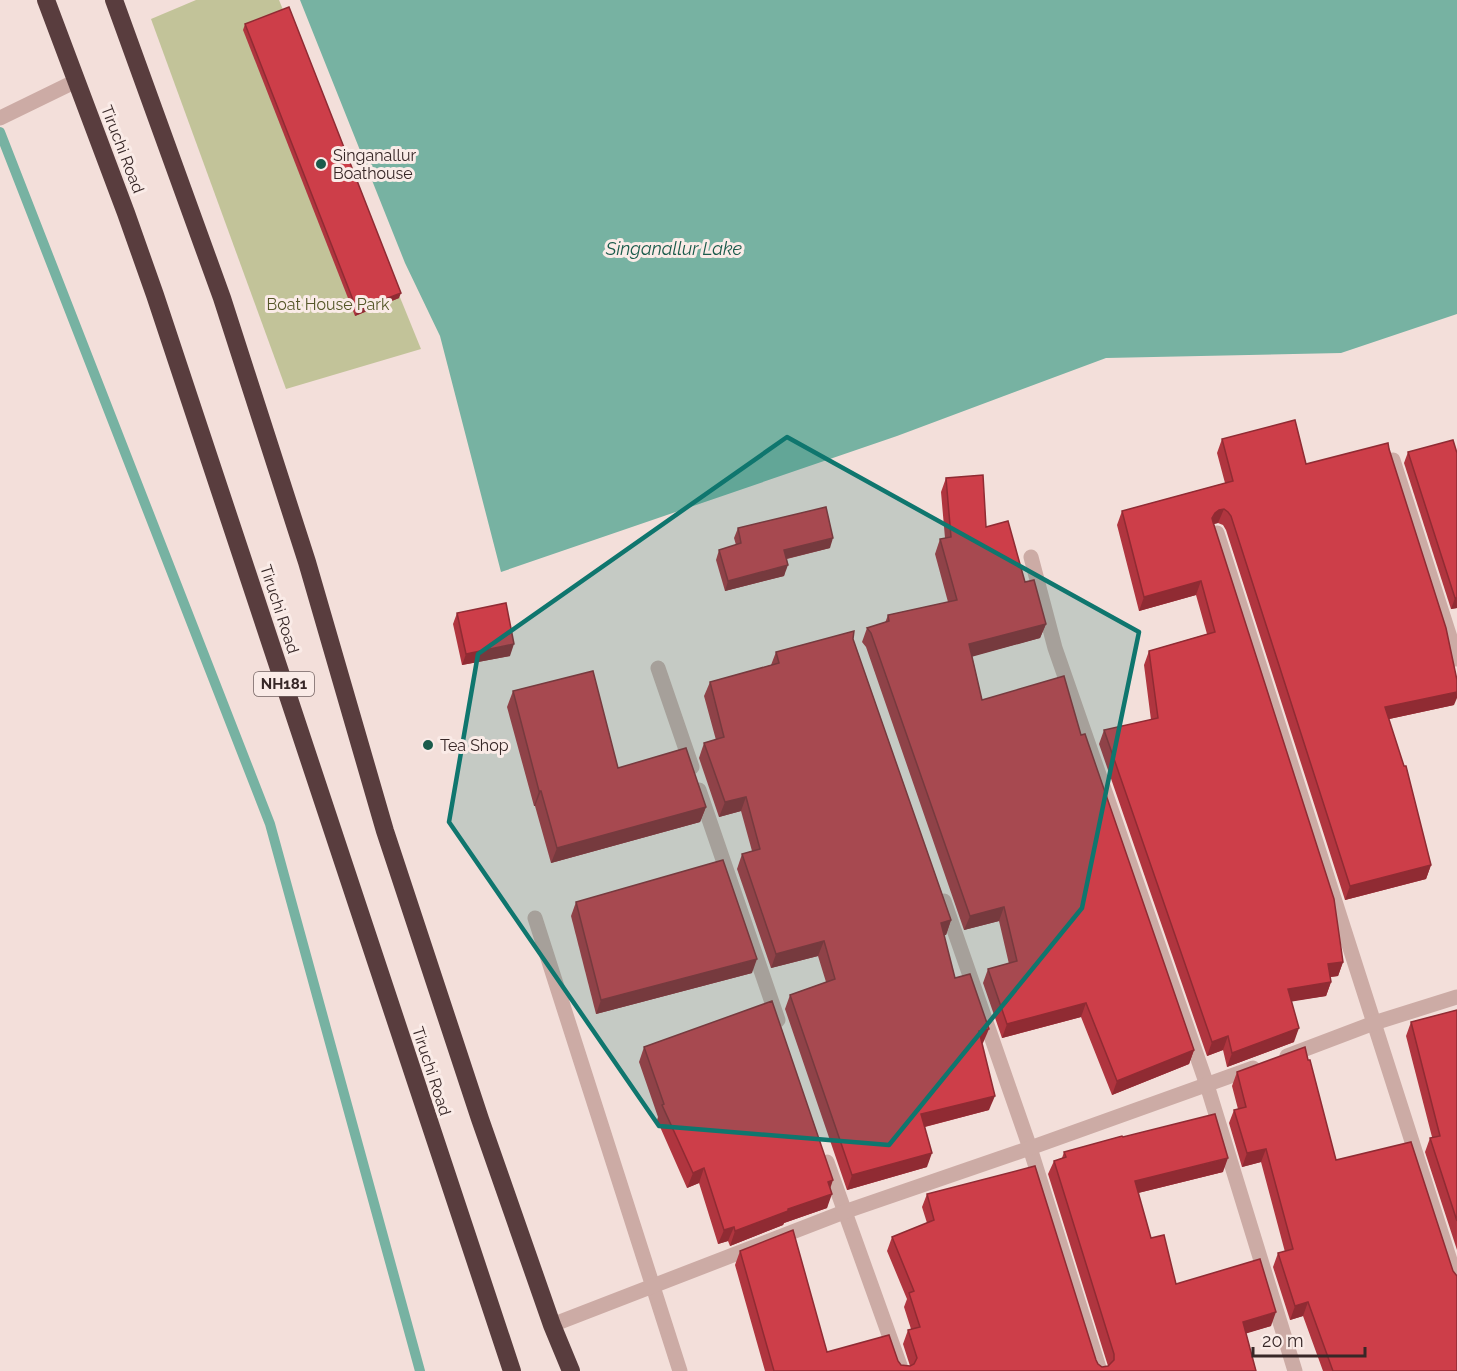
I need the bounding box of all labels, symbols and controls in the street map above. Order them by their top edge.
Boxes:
street label: Tiruchi Road [97,103,148,196]
place label: Singanallur Boathouse [333,146,416,183]
marker: Singanallur Boathouse [314,157,328,171]
water label: Singanallur Lake [605,238,743,259]
park label: Boat House Park [267,295,390,314]
street label: Tiruchi Road [256,562,303,656]
road number: NH181 [254,672,314,696]
place label: Tea Shop [440,736,509,755]
marker: Tea Shop [421,738,435,752]
street label: Tiruchi Road [408,1024,455,1118]
scale bar [1253,1320,1366,1358]
text: 20 m [1262,1330,1304,1351]

